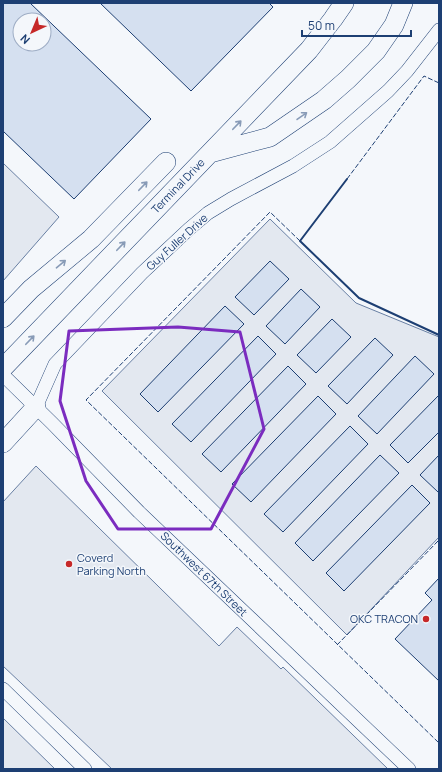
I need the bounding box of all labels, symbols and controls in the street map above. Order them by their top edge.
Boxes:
north arrow [12,12,52,52]
scale bar [302,12,411,38]
text: 50 m [308,17,335,34]
text: N [17,31,33,48]
one-way arrow [297,112,308,120]
one-way arrow [232,120,242,130]
street label: Terminal Drive [148,154,208,216]
one-way arrow [138,181,148,191]
street label: Guy Fuller Drive [143,210,211,273]
one-way arrow [116,241,126,251]
one-way arrow [56,259,67,268]
one-way arrow [25,335,35,345]
street label: Southwest 67th Street [158,528,251,619]
place label: Coverd Parking North [77,550,146,578]
marker: Coverd Parking North [64,559,74,569]
place label: OKC TRACON [350,611,418,626]
marker: OKC TRACON [421,614,431,624]

